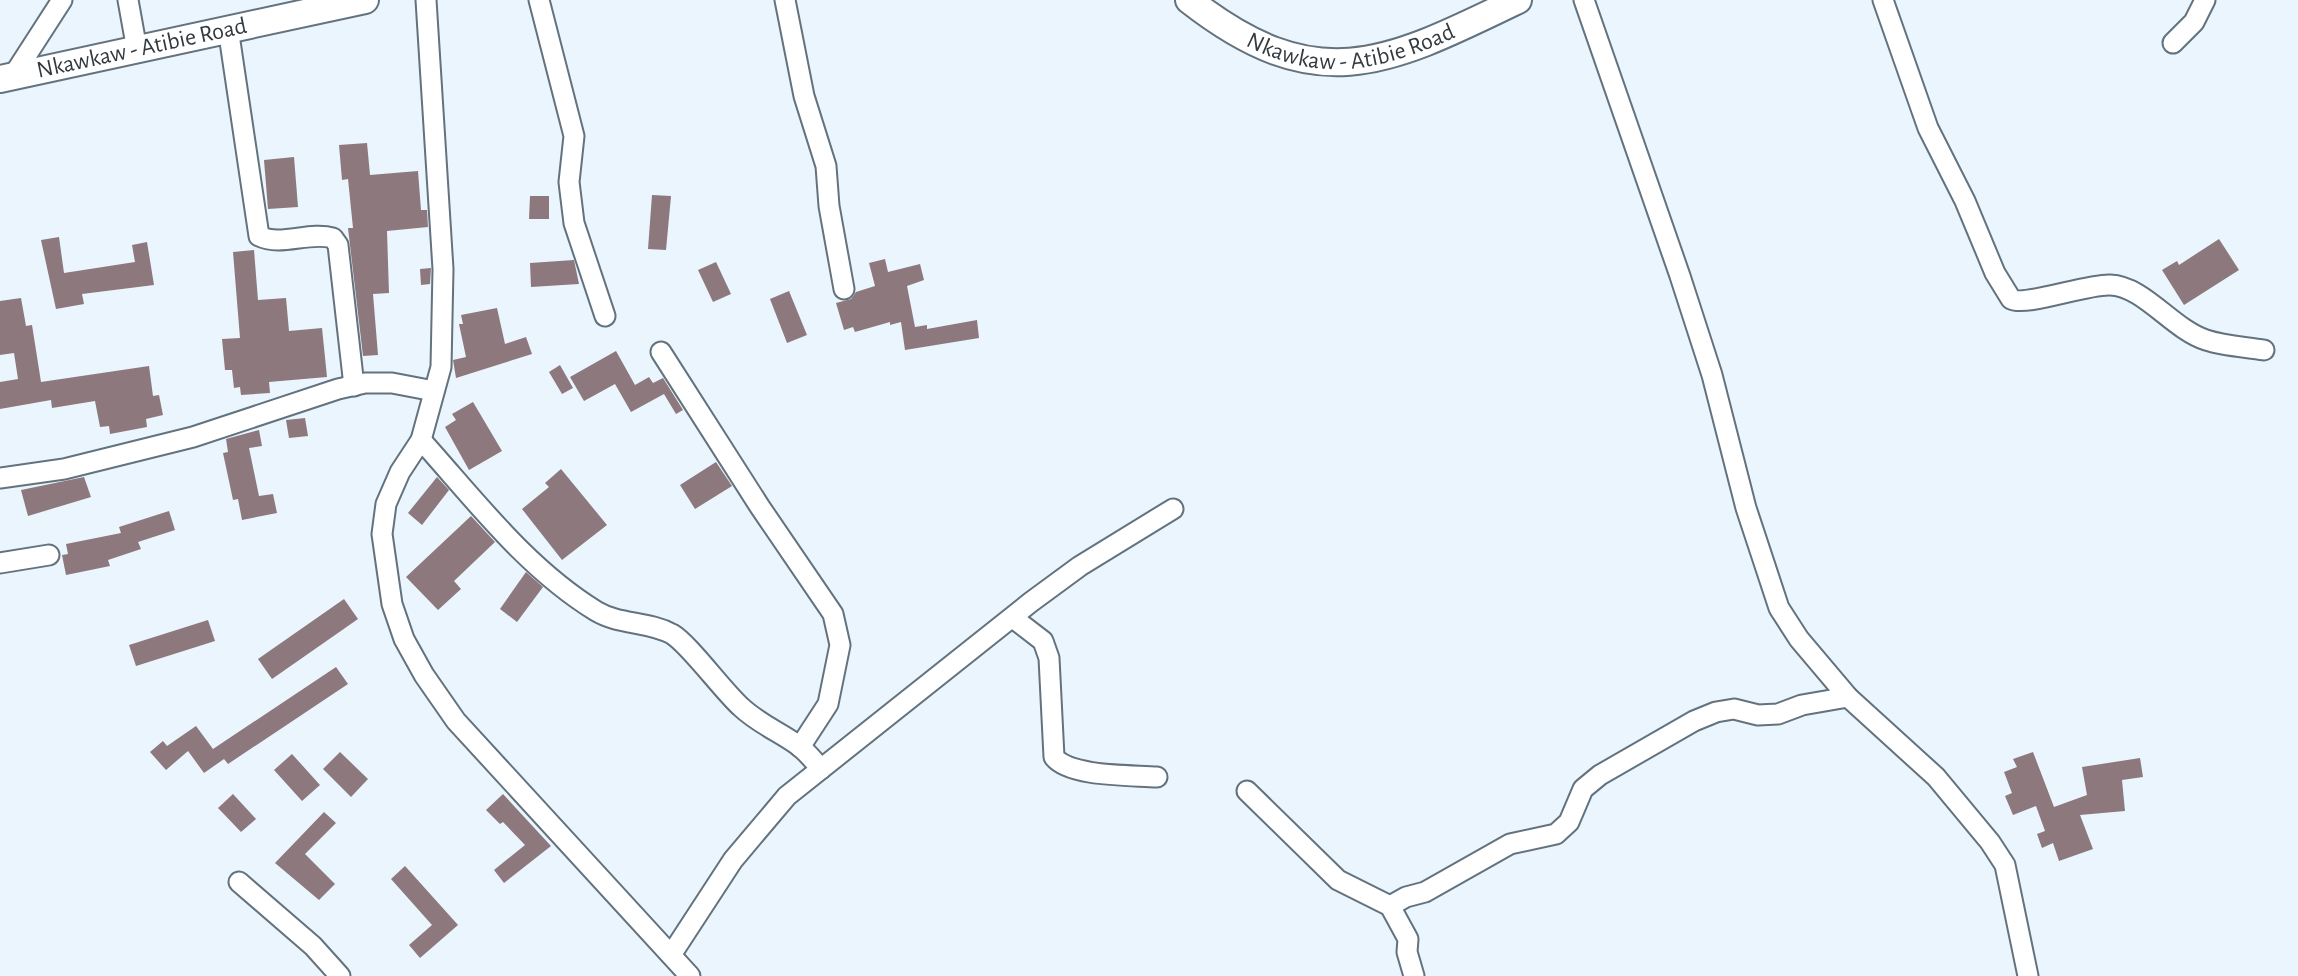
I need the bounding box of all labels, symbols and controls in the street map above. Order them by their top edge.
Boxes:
street label: Nkawkaw - Atibie Road [34,14,249,83]
street label: Nkawkaw - Atibie Road [1243,20,1458,74]

